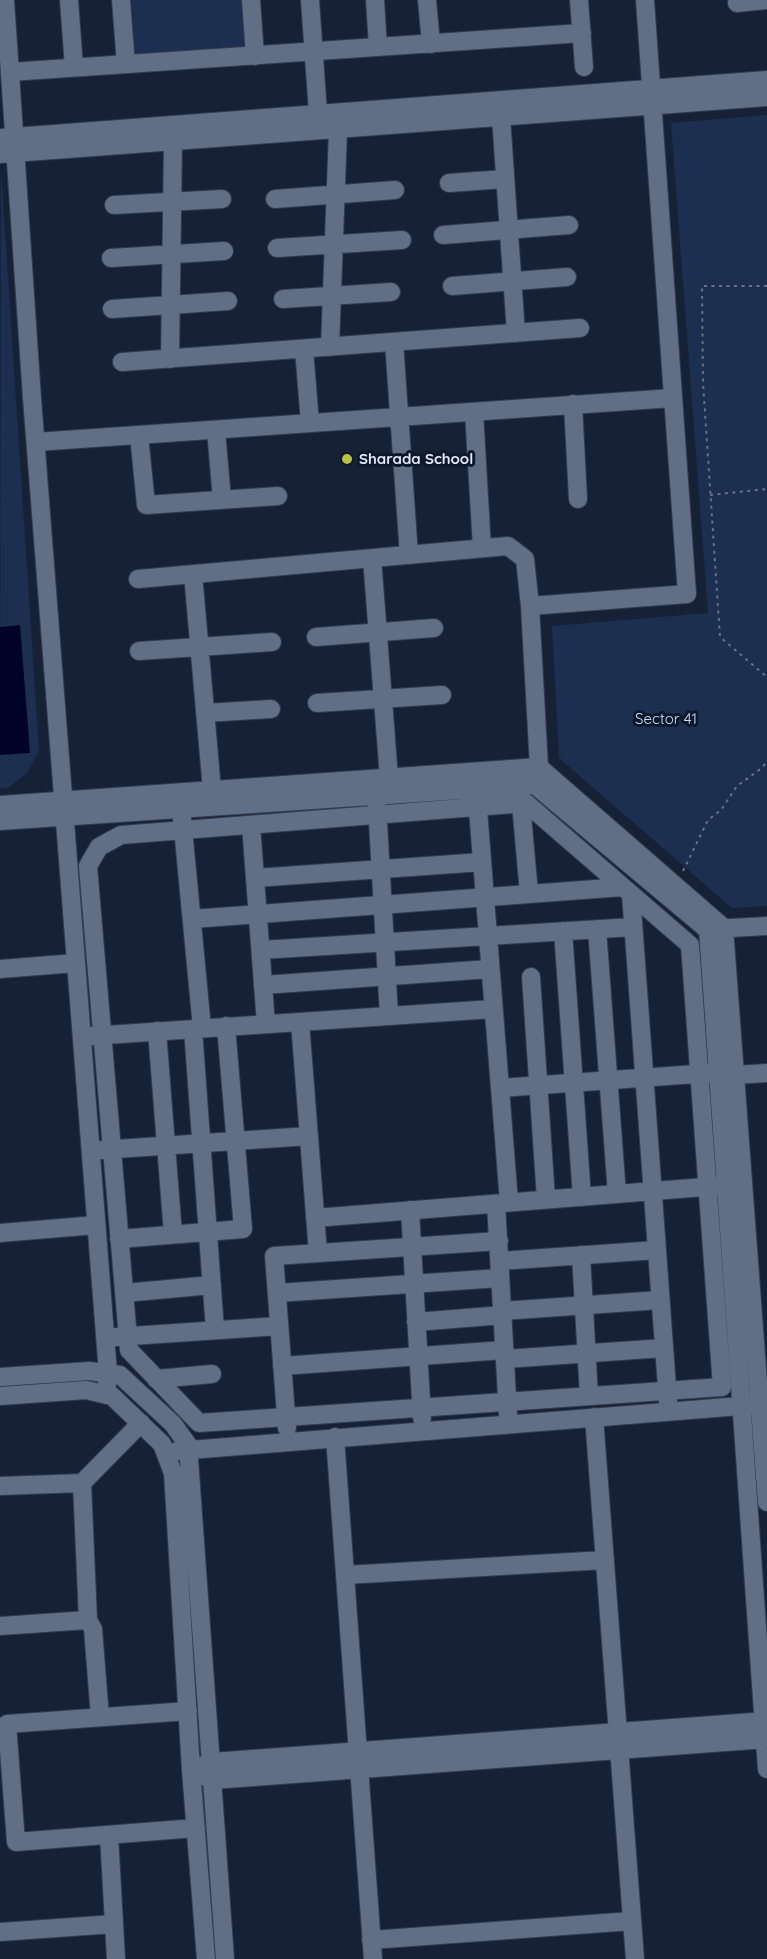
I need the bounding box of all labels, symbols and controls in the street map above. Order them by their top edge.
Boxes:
place label: Sharada School [359,450,473,468]
marker: Sharada School [340,452,354,466]
park label: Sector 41 [635,710,697,728]

